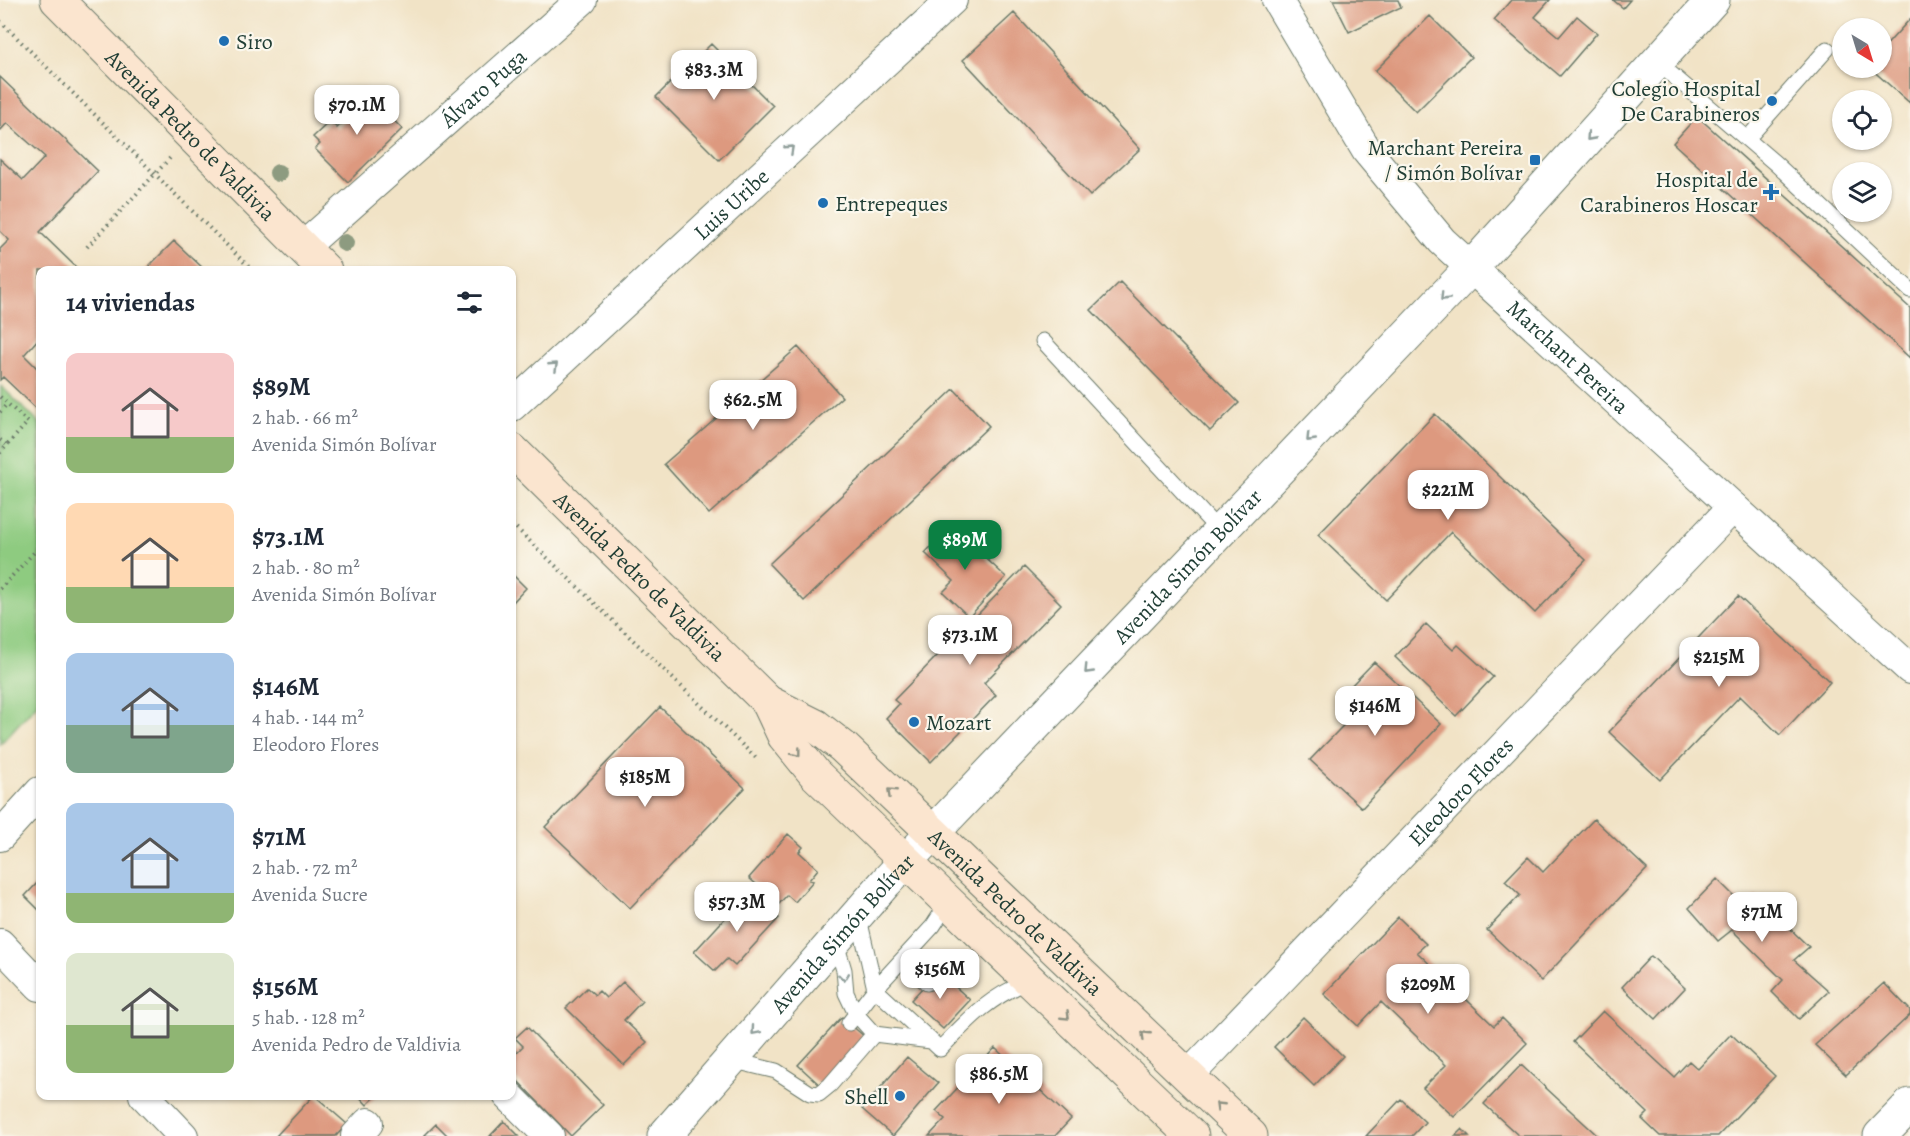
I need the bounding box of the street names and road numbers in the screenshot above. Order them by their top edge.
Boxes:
street label: Álvaro Puga [433,41,534,135]
street label: Avenida Pedro de Valdivia [98,42,283,228]
street label: Luis Uribe [687,162,776,247]
street label: Marchant Pereira [1500,294,1636,421]
street label: Avenida Simón Bolívar [1106,483,1269,651]
street label: Avenida Pedro de Valdivia [546,485,733,669]
street label: Eleodoro Flores [1402,731,1521,853]
street label: Avenida Pedro de Valdivia [921,821,1110,1003]
street label: Avenida Simón Bolívar [764,847,921,1021]

